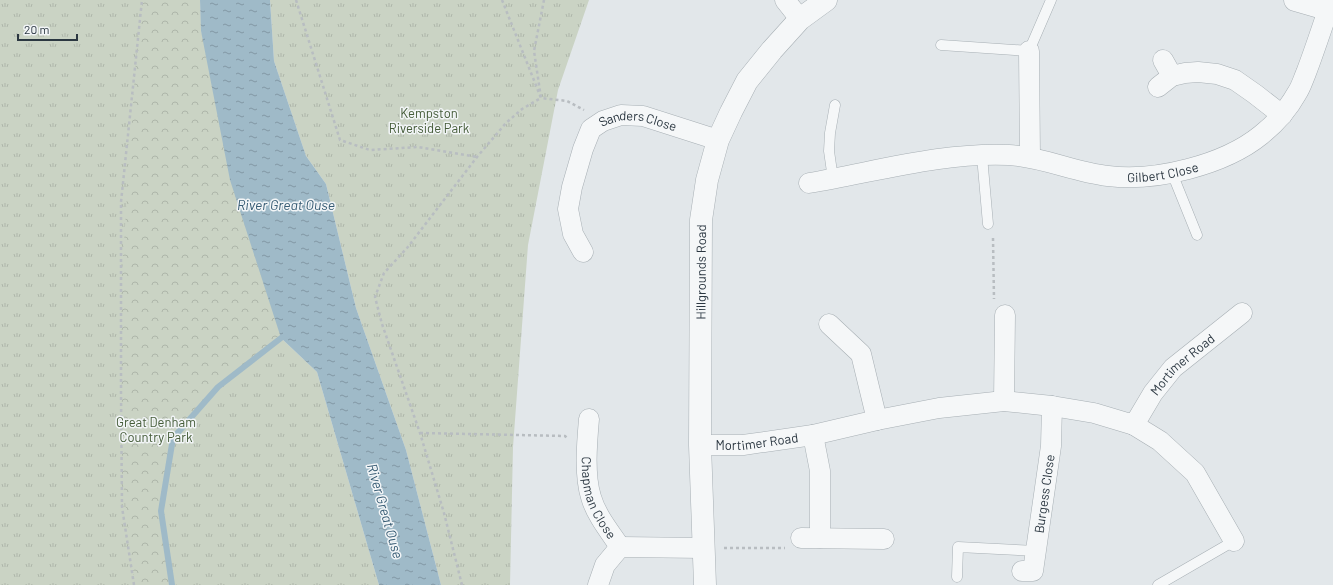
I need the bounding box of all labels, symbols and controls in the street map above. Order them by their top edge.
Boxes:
scale bar [18,16,77,42]
text: 20 m [24,22,50,36]
park label: Kempston Riverside Park [389,105,470,136]
street label: Sanders Close [595,107,679,134]
street label: Gilbert Close [1127,159,1200,185]
water label: River Great Ouse [237,196,335,213]
street label: Hillgrounds Road [693,224,709,320]
street label: Mortimer Road [1147,330,1218,398]
park label: Great Denham Country Park [116,414,196,445]
street label: Mortimer Road [715,429,799,453]
street label: Burgess Close [1031,453,1058,534]
street label: Chapman Close [579,456,620,542]
water label: River Great Ouse [364,461,407,560]

